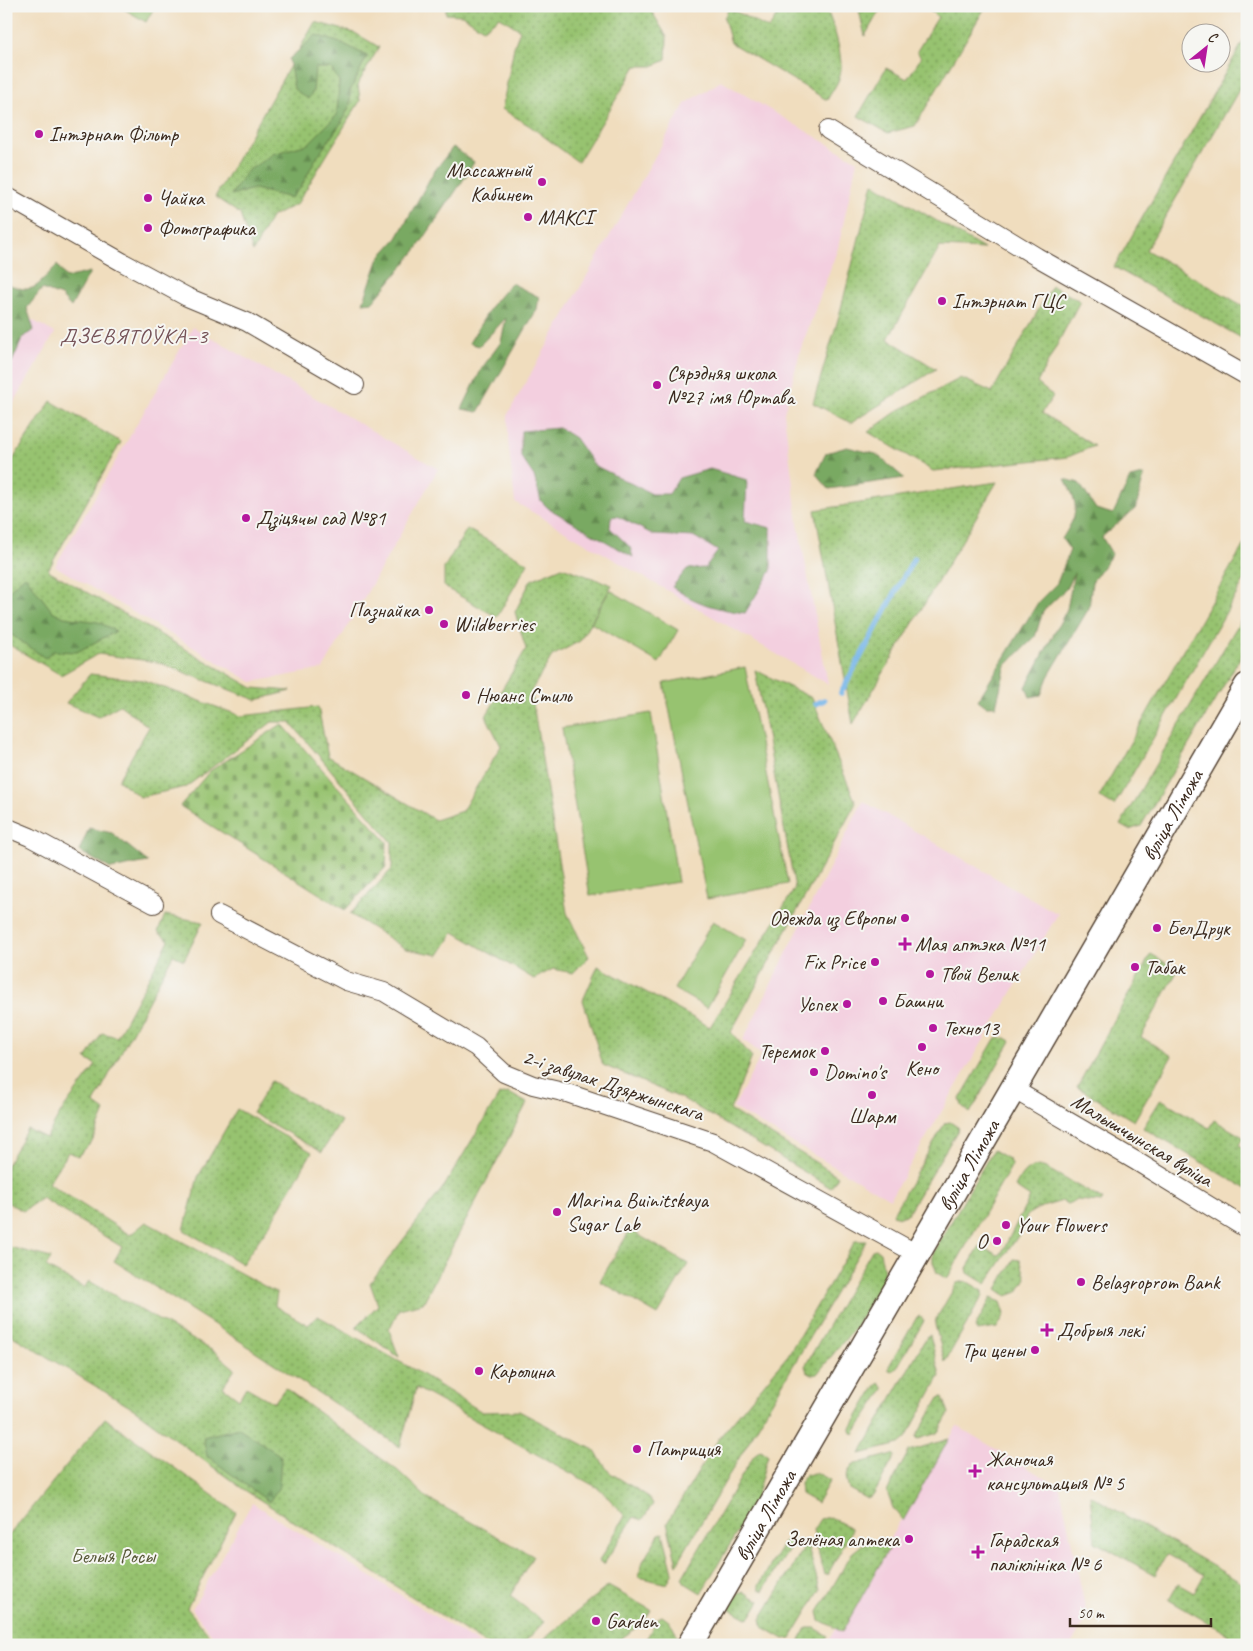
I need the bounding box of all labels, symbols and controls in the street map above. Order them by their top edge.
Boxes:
north arrow [1180,22,1230,72]
text: С [1205,28,1221,47]
place label: Інтэрнат Фільтр [49,121,179,147]
marker: Інтэрнат Фільтр [33,128,45,140]
place label: Массажный Кабинет [446,157,533,207]
marker: Массажный Кабинет [536,176,548,188]
place label: Чайка [158,185,206,211]
marker: Чайка [142,192,154,204]
place label: МАКСІ [538,204,597,230]
marker: МАКСІ [522,211,534,223]
place label: Фотографика [158,215,256,241]
marker: Фотографика [142,222,154,234]
place label: Інтэрнат ГЦС [952,288,1067,314]
marker: Інтэрнат ГЦС [936,295,948,307]
district label: ДЗЕВЯТОЎКА–3 [60,322,209,350]
place label: Сярэдняя школа №27 імя Юртава [667,360,796,410]
marker: Сярэдняя школа №27 імя Юртава [651,379,663,391]
place label: Дзіцячы сад №81 [256,505,387,532]
marker: Дзіцячы сад №81 [240,512,252,524]
place label: Пазнайка [349,597,421,624]
marker: Пазнайка [423,604,435,616]
place label: Wildberries [454,611,536,637]
marker: Wildberries [438,618,450,630]
place label: Нюанс Стиль [476,682,573,708]
marker: Нюанс Стиль [460,689,472,701]
street label: вуліца Ліможа [1136,763,1209,865]
place label: Одежда из Европы [769,905,897,932]
marker: Одежда из Европы [899,912,911,924]
place label: БелДрук [1167,915,1231,941]
marker: БелДрук [1151,922,1163,934]
place label: Мая аптэка №11 [915,931,1047,957]
marker: Мая аптэка №11 [899,938,911,950]
place label: Fix Price [803,949,866,975]
place label: Табак [1145,954,1187,980]
marker: Fix Price [869,956,881,968]
place label: Твой Велик [940,961,1020,987]
marker: Табак [1129,961,1141,973]
marker: Твой Велик [924,968,936,980]
place label: Башни [893,988,945,1014]
place label: Успех [798,991,839,1017]
marker: Башни [877,995,889,1007]
marker: Успех [841,998,853,1010]
place label: Техно13 [943,1015,1001,1041]
marker: Техно13 [927,1022,939,1034]
place label: Теремок [759,1038,816,1064]
marker: Кено [916,1041,928,1053]
street label: 2-і завулак Дзяржынскага [519,1044,708,1128]
marker: Теремок [819,1045,831,1057]
place label: Кено [906,1055,941,1081]
place label: Domino's [824,1059,888,1085]
marker: Domino's [808,1066,820,1078]
street label: Малышчынская вуліца [1067,1088,1219,1193]
marker: Шарм [866,1089,878,1101]
place label: Шарм [849,1103,897,1129]
street label: вуліца Ліможа [932,1114,1006,1215]
place label: Marina Buinitskaya Sugar Lab [567,1187,710,1237]
marker: Marina Buinitskaya Sugar Lab [551,1206,563,1218]
place label: Your Flowers [1016,1212,1108,1238]
marker: Your Flowers [1000,1219,1012,1231]
place label: О [977,1228,990,1254]
marker: О [991,1235,1003,1247]
place label: Belagroprom Bank [1091,1269,1221,1295]
marker: Belagroprom Bank [1075,1276,1087,1288]
place label: Добрыя лекі [1057,1317,1147,1343]
marker: Добрыя лекі [1041,1324,1053,1336]
place label: Три цены [962,1337,1027,1363]
marker: Три цены [1029,1344,1041,1356]
place label: Каролина [489,1358,556,1384]
marker: Каролина [473,1365,485,1377]
place label: Патриция [647,1436,722,1462]
marker: Патриция [631,1443,643,1455]
place label: Жаночая кансультацыя № 5 [986,1446,1126,1496]
street label: вуліца Ліможа [729,1464,803,1565]
marker: Жаночая кансультацыя № 5 [968,1464,982,1478]
place label: Зелёная аптека [785,1526,901,1552]
place label: Гарадская паліклініка № 6 [989,1527,1102,1577]
marker: Зелёная аптека [903,1533,915,1545]
park label: Белыя Росы [71,1543,157,1569]
marker: Гарадская паліклініка № 6 [971,1545,985,1559]
scale bar [1070,1596,1212,1628]
text: 50 m [1078,1604,1105,1623]
place label: Garden [606,1608,659,1634]
marker: Garden [590,1615,602,1627]

